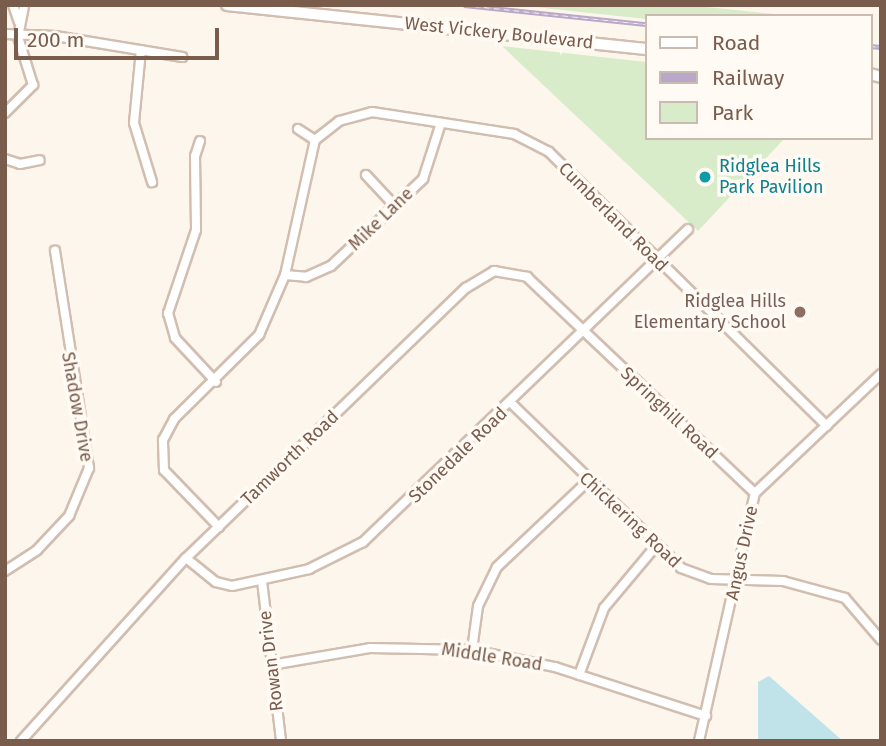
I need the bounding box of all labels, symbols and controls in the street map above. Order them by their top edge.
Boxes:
street label: West Vickery Boulevard [404,12,594,54]
scale bar [18,14,222,58]
legend [644,14,872,140]
text: 200 m [27,27,84,53]
text: Road [712,30,760,56]
text: Railway [712,65,784,91]
text: Park [712,100,753,126]
place label: Ridglea Hills Park Pavilion [719,156,824,198]
street label: Cumberland Road [554,158,672,276]
marker: Ridglea Hills Park Pavilion [697,169,713,185]
street label: Mike Lane [344,183,418,255]
place label: Ridglea Hills Elementary School [634,291,786,334]
marker: Ridglea Hills Elementary School [792,304,808,320]
street label: Shadow Drive [57,350,97,464]
street label: Springhill Road [616,363,722,463]
street label: Stonedale Road [404,403,512,507]
street label: Tamworth Road [237,406,343,510]
street label: Chickering Road [575,467,685,573]
street label: Angus Drive [721,504,763,602]
street label: Rowan Drive [254,609,288,713]
street label: Middle Road [440,638,544,676]

